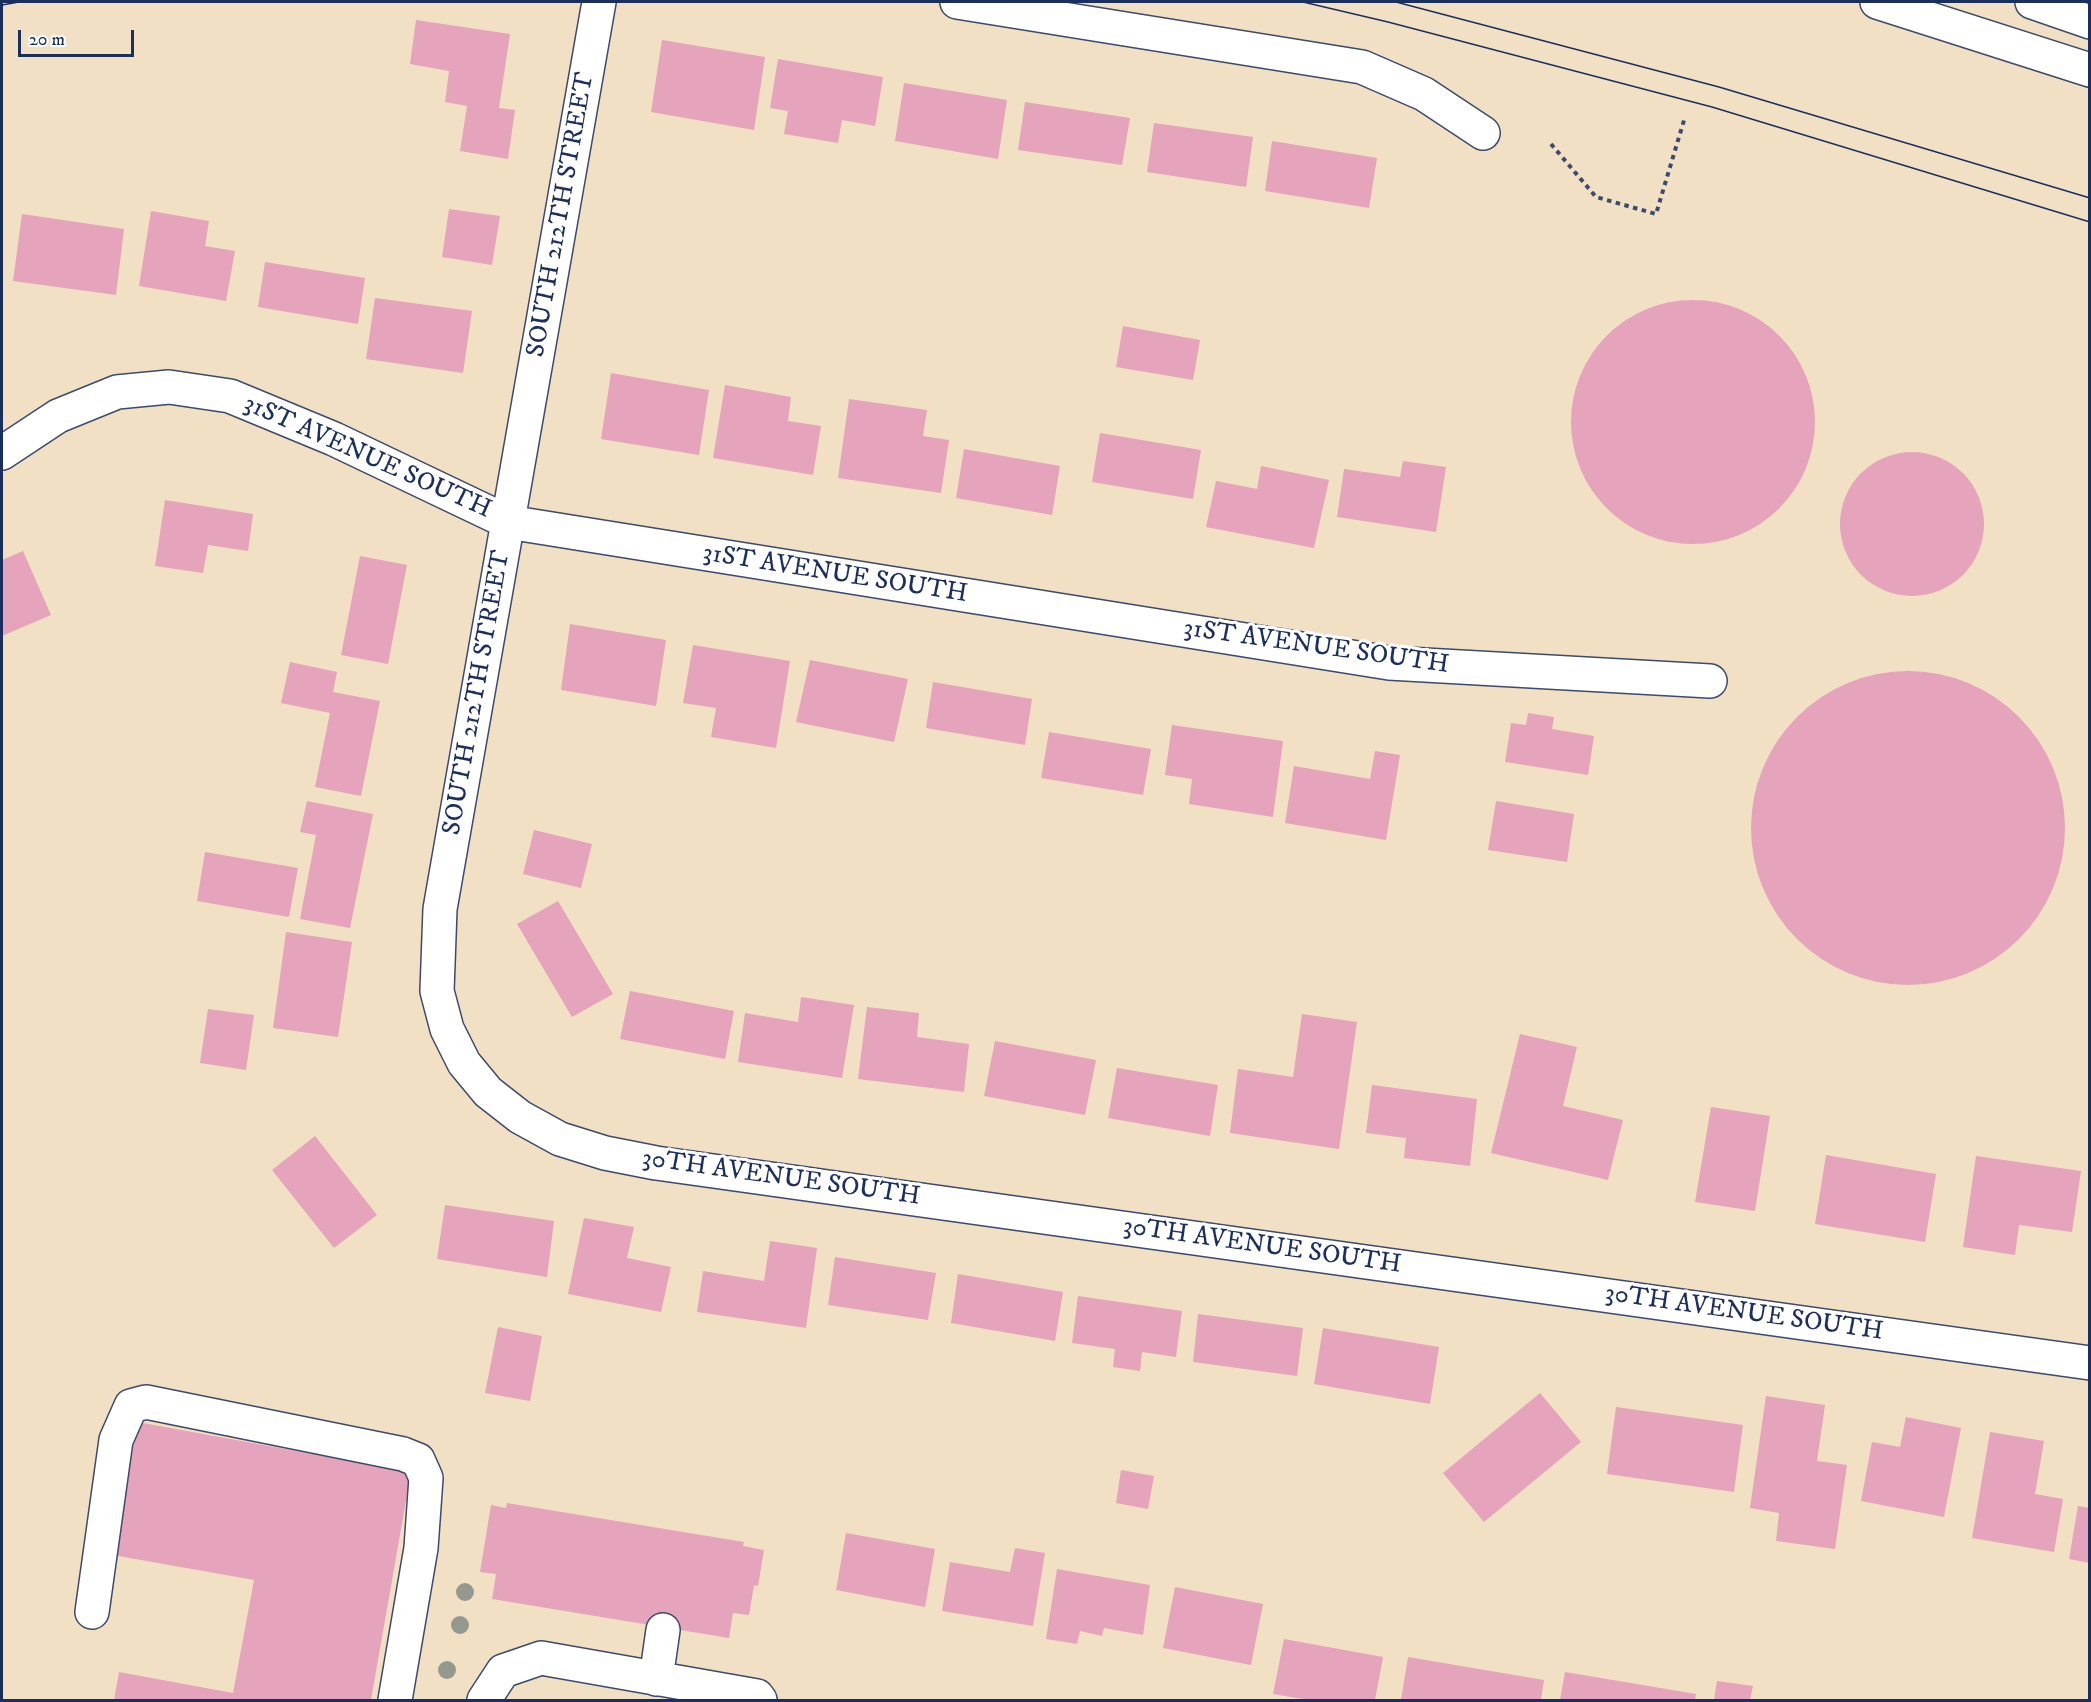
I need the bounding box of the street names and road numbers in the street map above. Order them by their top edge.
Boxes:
street label: SOUTH 212TH STREET [522,70,602,360]
street label: 31ST AVENUE SOUTH [238,389,496,527]
street label: 31ST AVENUE SOUTH [700,539,970,611]
street label: SOUTH 212TH STREET [438,548,518,838]
street label: 31ST AVENUE SOUTH [1181,614,1451,682]
street label: 30TH AVENUE SOUTH [640,1144,922,1214]
street label: 30TH AVENUE SOUTH [1121,1212,1403,1282]
street label: 30TH AVENUE SOUTH [1603,1279,1885,1349]

